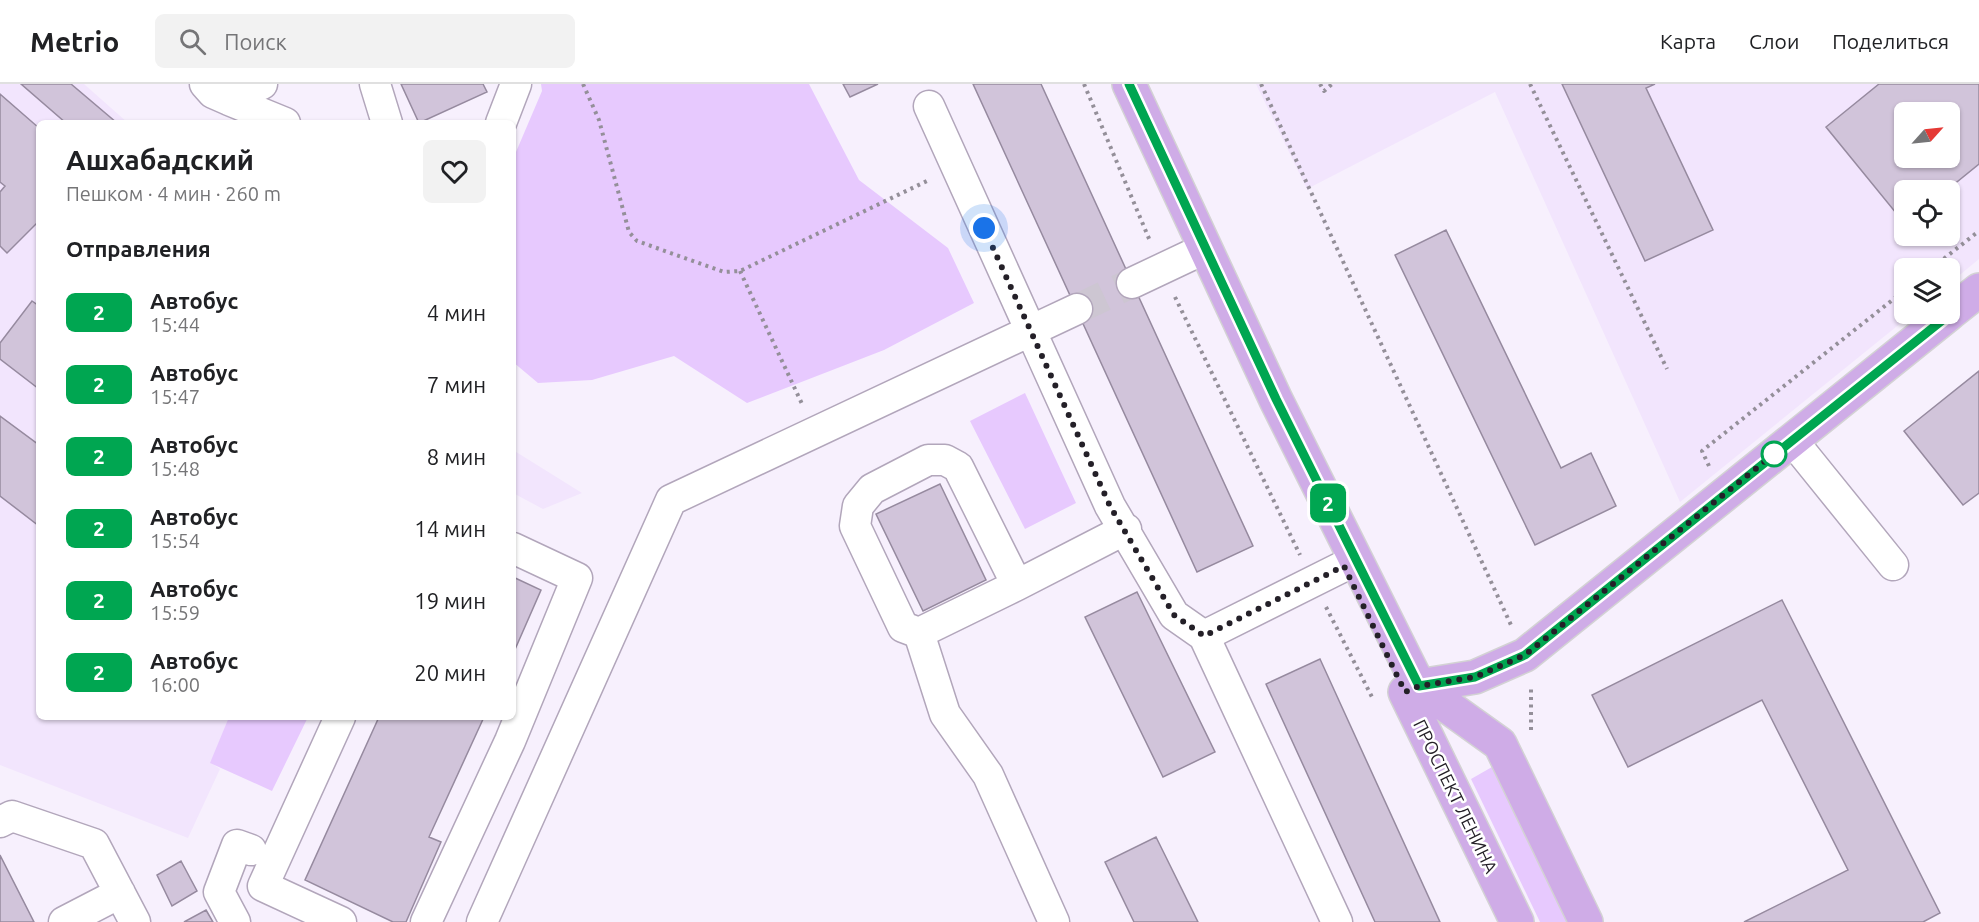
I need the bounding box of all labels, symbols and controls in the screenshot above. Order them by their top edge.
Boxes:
search box [155,14,575,68]
icon: search [176,25,209,58]
text: Metrio [30,26,119,57]
text: Поиск [224,29,287,54]
text: Карта [1660,29,1716,53]
text: Слои [1749,29,1799,53]
text: Поделиться [1832,29,1949,53]
north arrow [1894,102,1960,168]
map controls [1894,102,1960,324]
button: heart [423,140,486,203]
text: Ашхабадский [66,144,254,175]
button: locate [1894,180,1960,246]
text: Пешком · 4 мин · 260 m [66,182,281,205]
your location [969,213,999,243]
text: Отправления [66,236,211,261]
button: layers [1894,258,1960,324]
text: Автобус [150,288,238,313]
text: 2 [93,300,105,324]
text: 4 мин [427,300,486,325]
text: 15:44 [150,313,200,336]
text: Автобус [150,360,238,385]
text: 2 [93,372,105,396]
text: 7 мин [427,372,486,397]
text: 15:47 [150,385,200,408]
text: Автобус [150,432,238,457]
unlabelled marker [1761,441,1787,467]
text: 2 [93,444,105,468]
text: 8 мин [427,444,486,469]
text: 15:48 [150,457,200,480]
line badge: 2 [1308,484,1348,522]
text: 2 [1322,491,1334,515]
text: Автобус [150,504,238,529]
text: 2 [93,516,105,540]
text: 14 мин [414,516,486,541]
text: 15:54 [150,529,200,552]
text: Автобус [150,576,238,601]
text: 2 [93,588,105,612]
text: 19 мин [414,588,486,613]
text: 15:59 [150,601,200,624]
text: Автобус [150,648,238,673]
text: 2 [93,660,105,684]
text: 20 мин [414,660,486,685]
text: 16:00 [150,673,200,696]
street label: ПРОСПЕКТ ЛЕНИНА [1410,716,1502,876]

